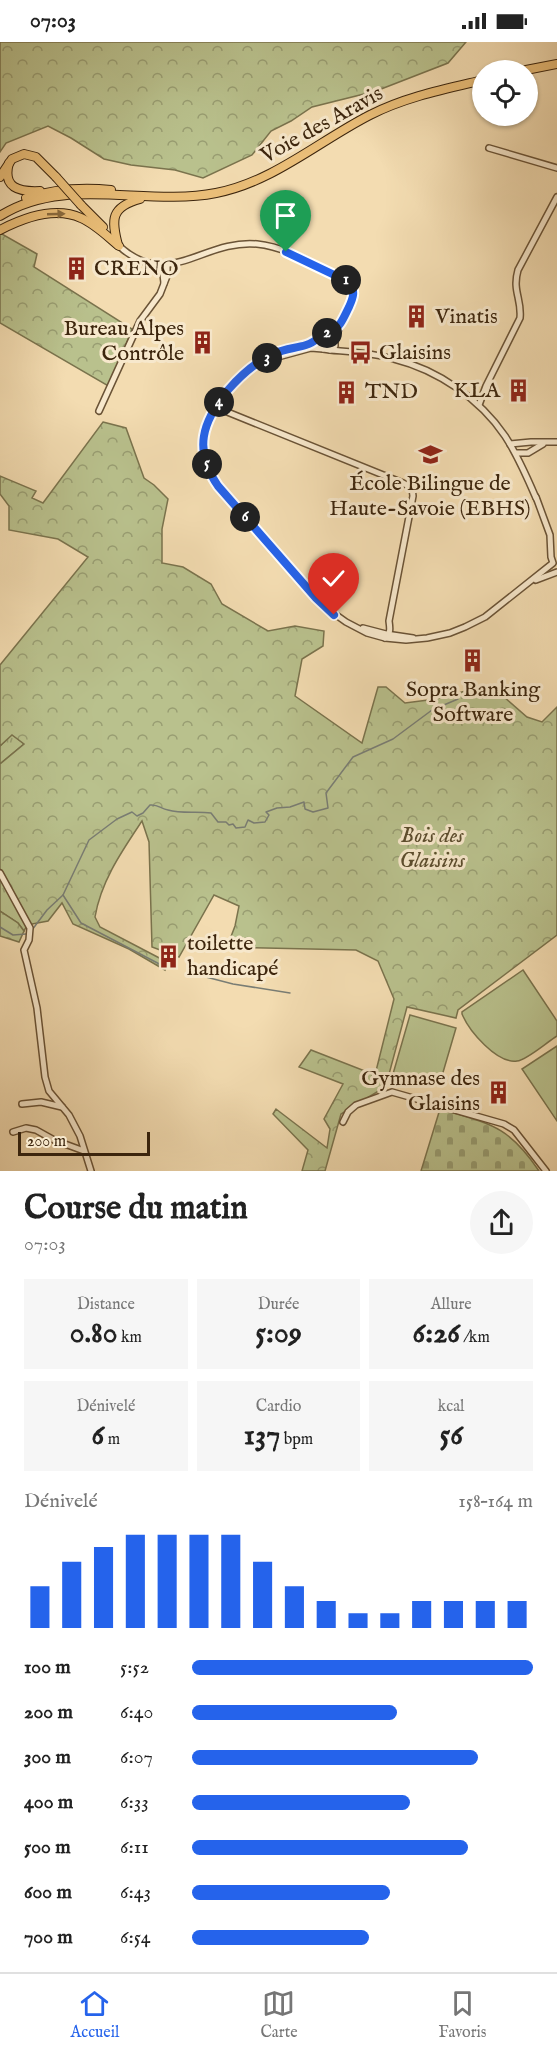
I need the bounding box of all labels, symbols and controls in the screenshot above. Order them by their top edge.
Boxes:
text: 07:03 [30,7,76,35]
map controls [472,60,538,126]
button: locate [472,60,538,126]
street label: Voie des Aravis [255,80,388,171]
pin [260,190,311,252]
icon: arrive [269,199,302,232]
one-way arrow [46,209,65,218]
place label: CRENO [94,255,179,283]
building icon: CRENO [63,256,89,282]
pin: 1 [331,265,361,295]
text: 1 [343,270,349,290]
place label: Vinatis [434,303,498,331]
building icon: Vinatis [404,304,430,330]
place label: Bureau Alpes Contrôle [63,315,184,368]
pin: 2 [312,318,342,348]
text: 2 [323,323,331,343]
building icon: Bureau Alpes Contrôle [189,329,215,355]
place label: Glaisins [379,339,451,367]
bus stop icon: Glaisins [348,340,374,366]
pin: 3 [252,343,282,373]
text: 3 [264,348,270,368]
place label: KLA [454,377,501,405]
place label: TND [365,378,418,406]
building icon: KLA [505,378,531,404]
building icon: TND [334,379,360,405]
pin: 4 [204,387,234,417]
text: 4 [215,392,223,412]
school or university icon: École Bilingue de Haute-Savoie (EBHS) [417,442,443,468]
pin: 5 [192,449,222,479]
text: 5 [204,454,210,474]
place label: École Bilingue de Haute-Savoie (EBHS) [329,470,531,523]
pin: 6 [230,502,260,532]
text: 6 [242,507,248,527]
pin [308,553,359,615]
icon: check [317,562,350,595]
building icon: Sopra Banking Software [460,648,486,674]
place label: Sopra Banking Software [406,676,541,729]
park label: Bois des Glaisins [399,822,466,875]
place label: toilette handicapé [187,930,278,983]
building icon: toilette handicapé [156,944,182,970]
place label: Gymnase des Glaisins [361,1065,480,1118]
building icon: Gymnase des Glaisins [485,1079,511,1105]
scale bar [18,1129,150,1156]
text: 200 m [27,1132,66,1152]
text: Course du matin [24,1188,248,1230]
button: share [470,1191,533,1254]
text: 07:03 [24,1232,66,1257]
text: Distance [77,1295,135,1315]
text: Durée [258,1295,299,1315]
text: Allure [431,1295,472,1315]
text: 0.80 [70,1315,117,1353]
text: 5:09 [255,1315,302,1353]
text: 6:26 [413,1315,460,1353]
text: km [117,1328,142,1348]
text: /km [460,1328,490,1348]
text: Dénivelé [76,1397,135,1417]
text: Cardio [256,1397,301,1417]
text: kcal [438,1397,465,1417]
text: 6 [92,1417,104,1455]
text: 137 [244,1417,280,1455]
text: 56 [439,1417,463,1455]
text: m [104,1430,120,1450]
text: bpm [280,1430,313,1450]
text: Dénivelé [24,1489,98,1514]
text: 158–164 m [458,1489,533,1514]
text: 100 m [24,1655,71,1680]
text: 5:52 [120,1655,149,1680]
text: 200 m [24,1700,73,1725]
text: 6:40 [120,1700,153,1725]
text: 300 m [24,1745,71,1770]
text: 6:07 [120,1745,153,1770]
text: 400 m [24,1790,73,1815]
text: 6:33 [120,1790,149,1815]
text: 500 m [24,1835,71,1860]
text: 6:11 [120,1835,149,1860]
text: 600 m [24,1880,72,1905]
text: 6:43 [120,1880,151,1905]
text: 700 m [24,1925,73,1950]
text: 6:54 [120,1925,151,1950]
tab: Accueil [71,1987,119,2043]
tab: Carte [260,1987,297,2043]
tab: Favoris [439,1987,486,2043]

